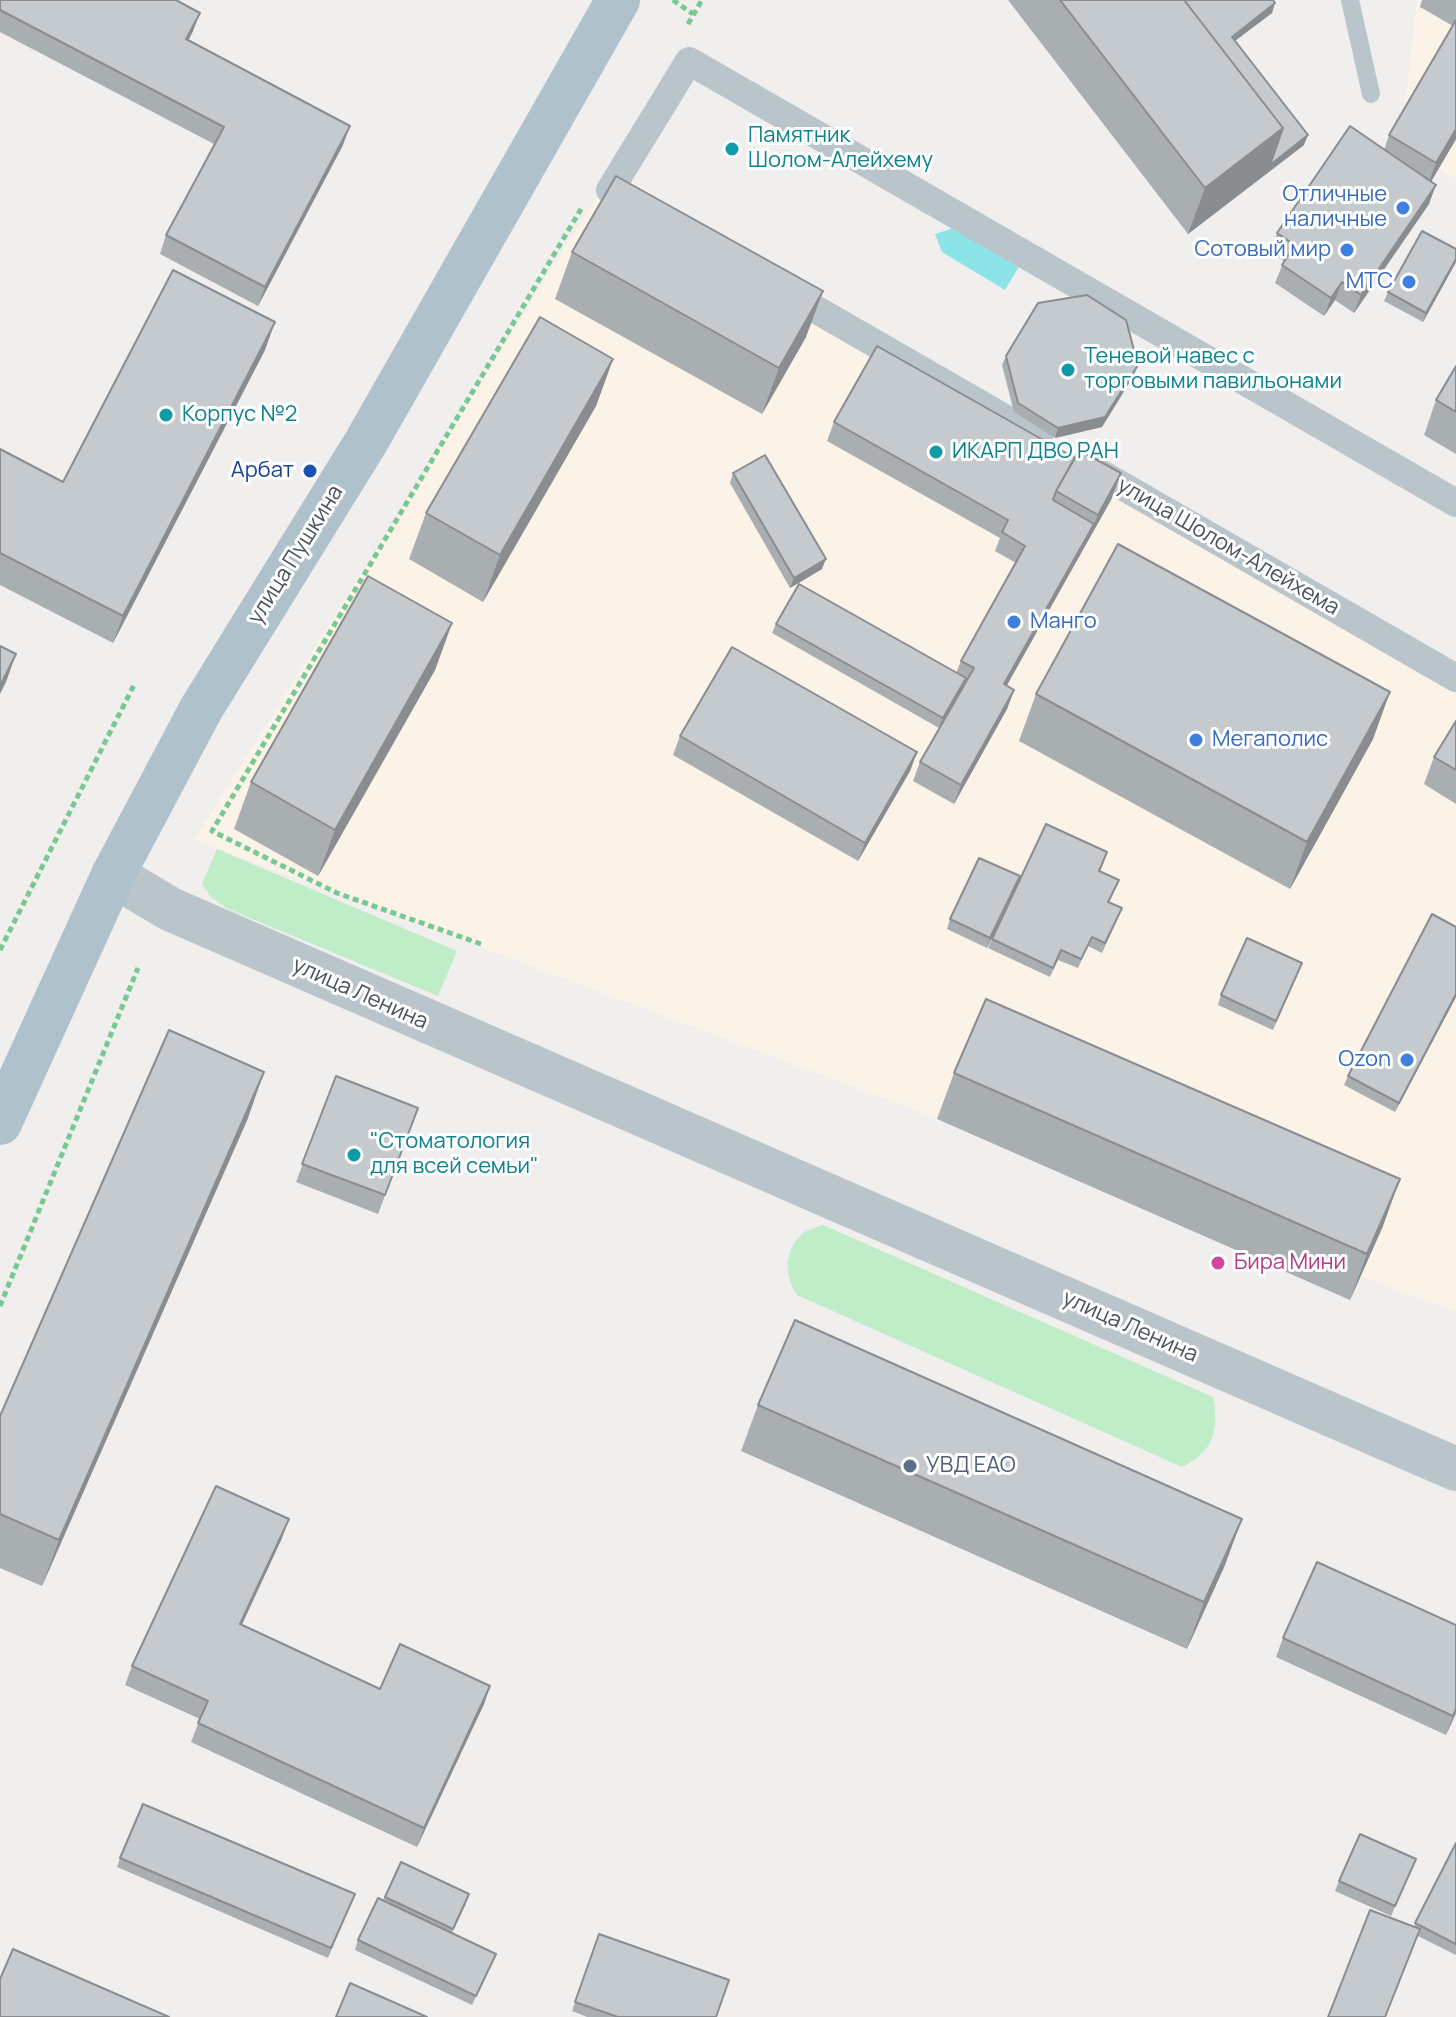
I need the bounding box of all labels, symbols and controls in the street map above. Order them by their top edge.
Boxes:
place label: Памятник Шолом-Алейхему [748,123,933,174]
marker: Памятник Шолом-Алейхему [723,140,741,158]
place label: Отличные наличные [1282,182,1387,234]
marker: Отличные наличные [1394,199,1412,217]
place label: Сотовый мир [1194,237,1331,263]
marker: Сотовый мир [1338,241,1356,259]
place label: МТС [1346,269,1393,295]
marker: МТС [1400,273,1418,291]
place label: Теневой навес с торговыми павильонами [1084,344,1342,396]
marker: Теневой навес с торговыми павильонами [1059,361,1077,379]
place label: Корпус №2 [182,402,297,428]
marker: Корпус №2 [157,406,175,424]
place label: ИКАРП ДВО РАН [952,439,1119,465]
marker: ИКАРП ДВО РАН [927,443,945,461]
place label: Арбат [231,458,294,484]
marker: Арбат [301,462,319,480]
street label: улица Шолом-Алейхема [1112,472,1344,622]
street label: улица Пушкина [243,481,349,629]
place label: Манго [1030,609,1097,635]
marker: Манго [1005,613,1023,631]
place label: Мегаполис [1212,727,1328,753]
marker: Мегаполис [1187,731,1205,749]
street label: улица Ленина [288,952,432,1036]
place label: Ozon [1338,1047,1391,1073]
marker: Ozon [1398,1051,1416,1069]
place label: "Стоматология для всей семьи" [370,1129,539,1180]
marker: "Стоматология для всей семьи" [345,1146,363,1164]
place label: Бира Мини [1234,1250,1346,1276]
marker: Бира Мини [1209,1254,1227,1272]
street label: улица Ленина [1058,1285,1202,1369]
place label: УВД ЕАО [926,1453,1016,1479]
marker: УВД ЕАО [901,1457,919,1475]

